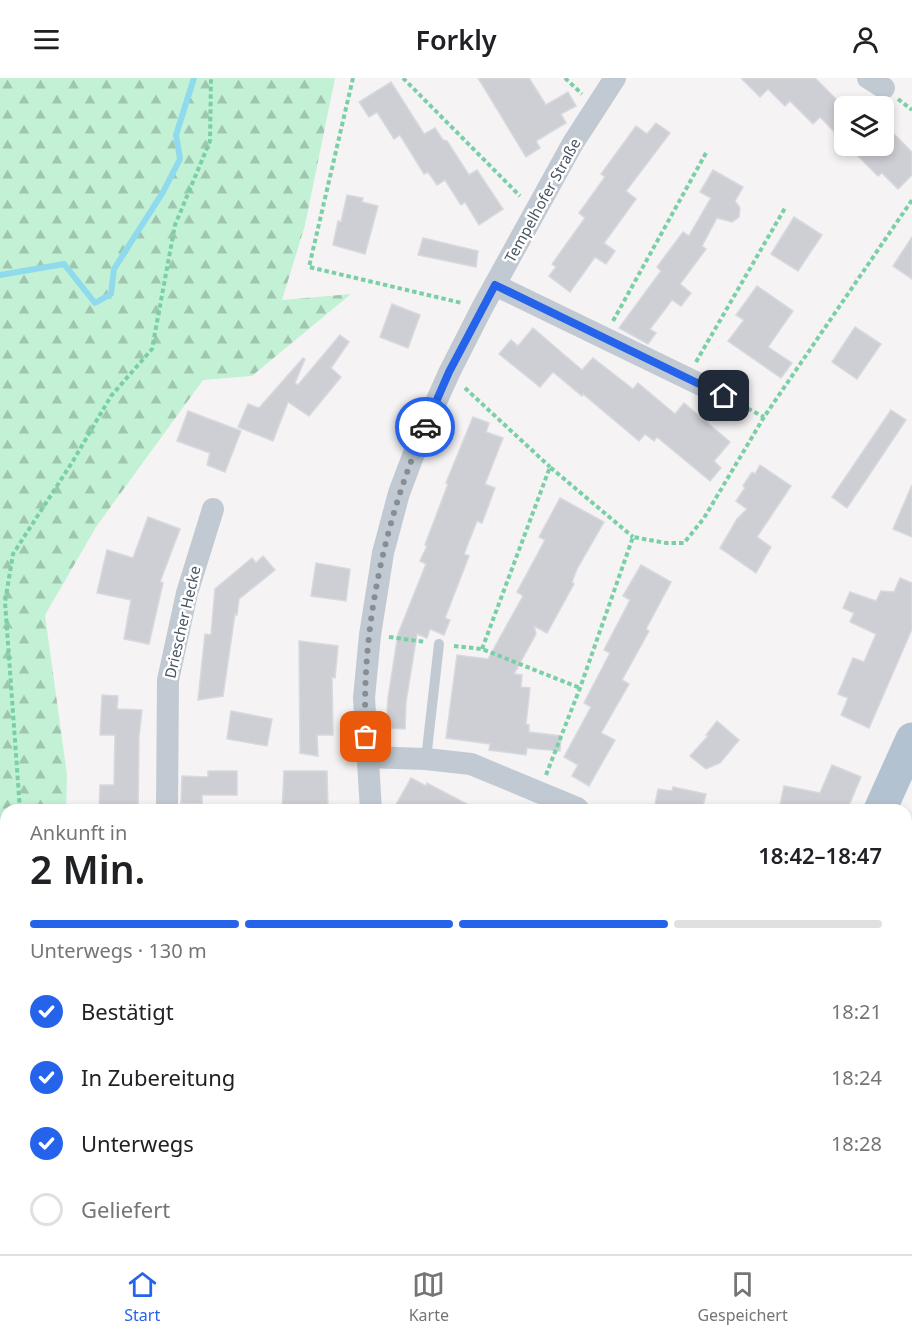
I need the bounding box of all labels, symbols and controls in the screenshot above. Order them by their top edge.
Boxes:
text: Forkly [415,21,497,58]
icon: menu [30,23,63,56]
icon: person [849,23,882,56]
map controls [834,96,894,156]
button: layers [834,96,894,156]
street label: Tempelhofer Straße [499,134,585,266]
pin [698,370,749,421]
icon: home [707,379,740,412]
courier [395,397,455,457]
icon: car [409,411,442,444]
street label: Driescher Hecke [159,564,205,680]
pin [340,711,391,762]
icon: bag [349,720,382,753]
text: Ankunft in [30,819,127,846]
text: 18:42–18:47 [758,840,882,870]
text: 2 Min. [30,842,145,895]
text: Unterwegs · 130 m [30,937,207,964]
icon: check [30,995,63,1028]
text: Bestätigt [81,996,174,1026]
text: 18:21 [831,998,882,1025]
icon: check [30,1061,63,1094]
text: In Zubereitung [81,1062,235,1092]
text: 18:24 [831,1064,882,1091]
icon: check [30,1127,63,1160]
text: Unterwegs [81,1128,194,1158]
text: 18:28 [831,1130,882,1157]
text: Geliefert [81,1194,170,1224]
tab: Start [124,1268,160,1326]
tab: Karte [409,1268,449,1326]
tab: Gespeichert [697,1268,788,1326]

